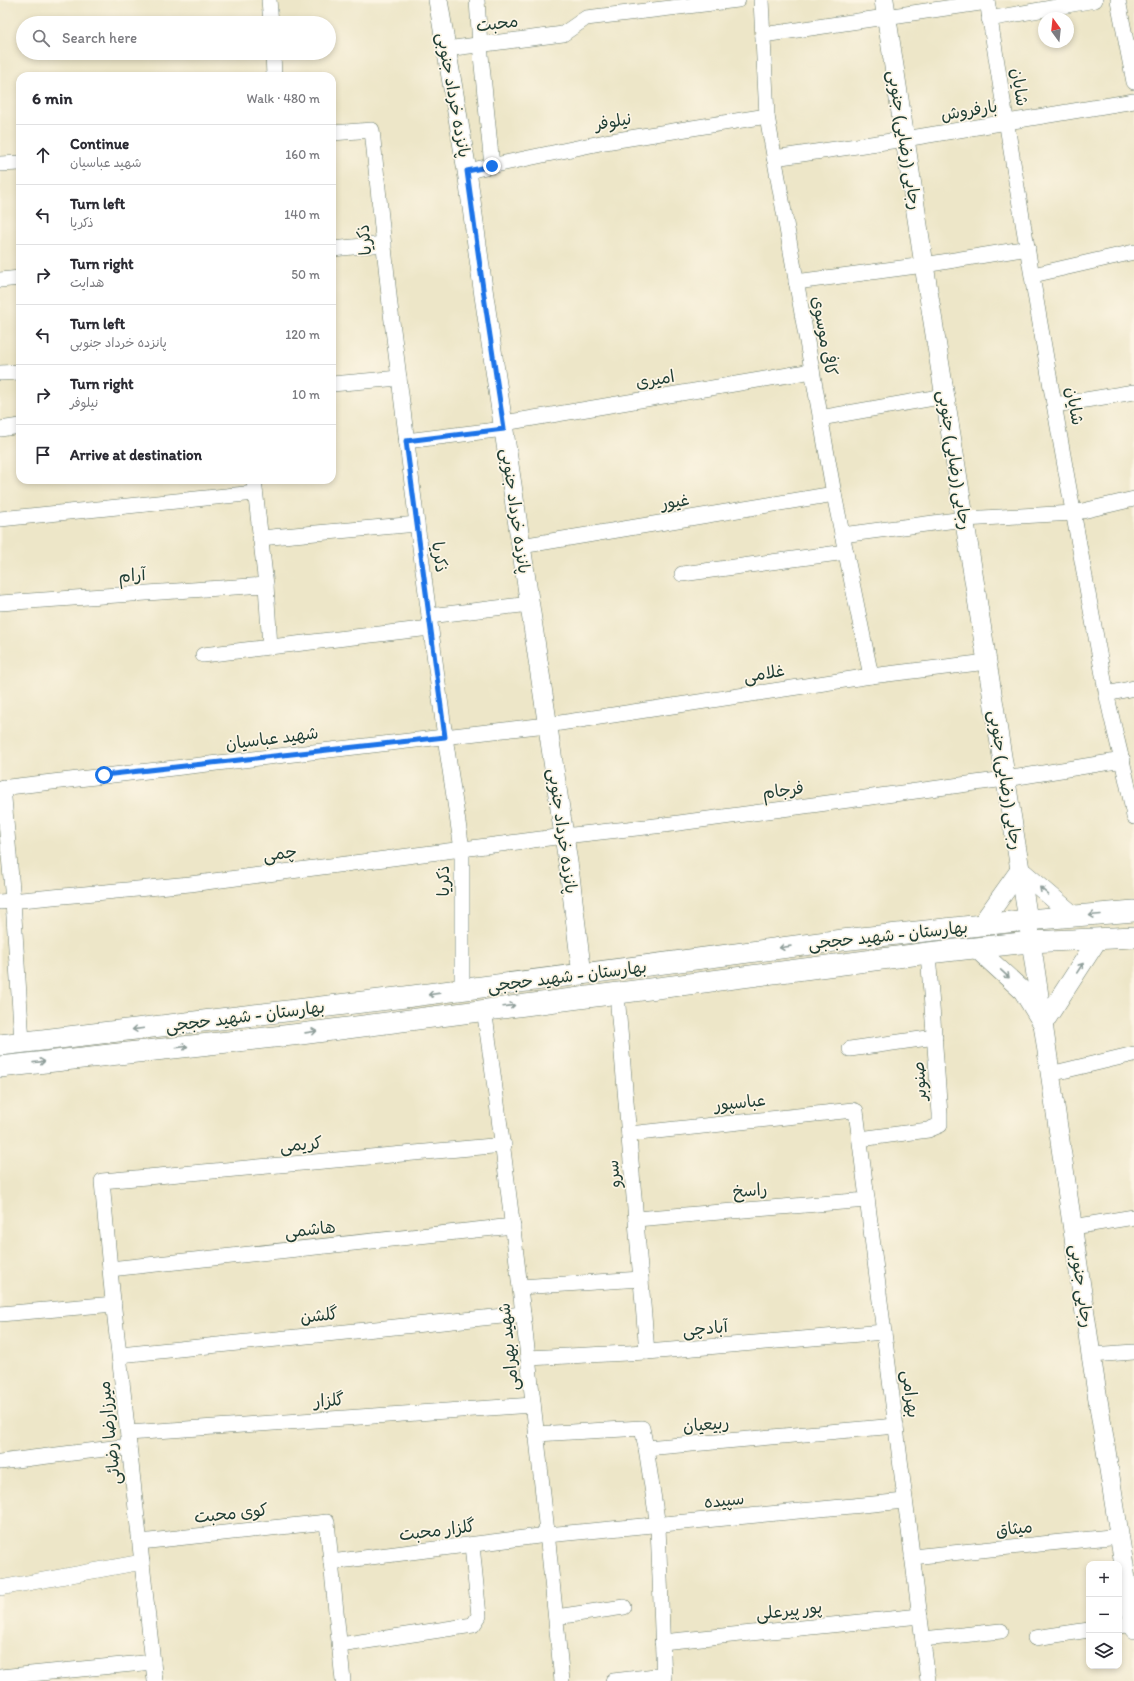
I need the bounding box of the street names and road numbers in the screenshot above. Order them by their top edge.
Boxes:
street label: محبت [475,10,519,36]
street label: پانزده خرداد جنوبی [431,31,475,159]
street label: شایان [1007,66,1033,108]
street label: رجایی (رضایی) جنوبی [882,69,926,212]
street label: بارفروش [939,96,999,124]
street label: نیلوفر [591,108,633,136]
street label: ذکریا [352,224,376,256]
street label: کافی موسوی [807,295,842,378]
street label: امیری [634,366,676,392]
street label: شایان [1062,385,1088,427]
street label: رجایی (رضایی) جنوبی [932,389,976,532]
street label: پانزده خرداد جنوبی [495,447,535,575]
street label: غیور [657,489,691,514]
street label: ذکریا [428,540,452,574]
street label: آرام [118,564,147,589]
street label: غلامی [742,660,786,687]
street label: رجایی (رضایی) جنوبی [983,709,1027,852]
street label: شهید عباسیان [224,722,320,754]
street label: پانزده خرداد جنوبی [542,767,582,895]
street label: فرجام [761,777,805,806]
street label: چمی [262,841,298,866]
street label: ذکریا [433,866,453,896]
street label: بهارستان - شهید حججی [807,917,969,954]
street label: بهارستان - شهید حججی [486,956,648,997]
street label: بهارستان - شهید حججی [164,996,326,1037]
street label: صنوبر [908,1061,932,1103]
street label: عباسپور [711,1089,767,1117]
street label: کریمی [279,1132,323,1157]
street label: سرو [602,1159,625,1190]
street label: راسخ [732,1179,768,1203]
street label: هاشمی [284,1216,337,1243]
street label: رجایی جنوبی [1064,1243,1098,1329]
street label: شهید بهرامی [493,1302,524,1392]
street label: گلشن [299,1303,339,1327]
street label: آبادچی [681,1316,729,1341]
street label: بهرامی [897,1369,924,1419]
street label: میرزارضا رضائی [94,1380,125,1486]
street label: گلزار [311,1389,345,1411]
street label: ربیعیان [682,1412,730,1436]
street label: سپیده [703,1488,745,1514]
street label: کوی محبت [193,1499,269,1528]
street label: گلزار محبت [398,1515,476,1545]
street label: میثاق [994,1516,1034,1540]
street label: پور پیرعلی [755,1597,823,1625]

